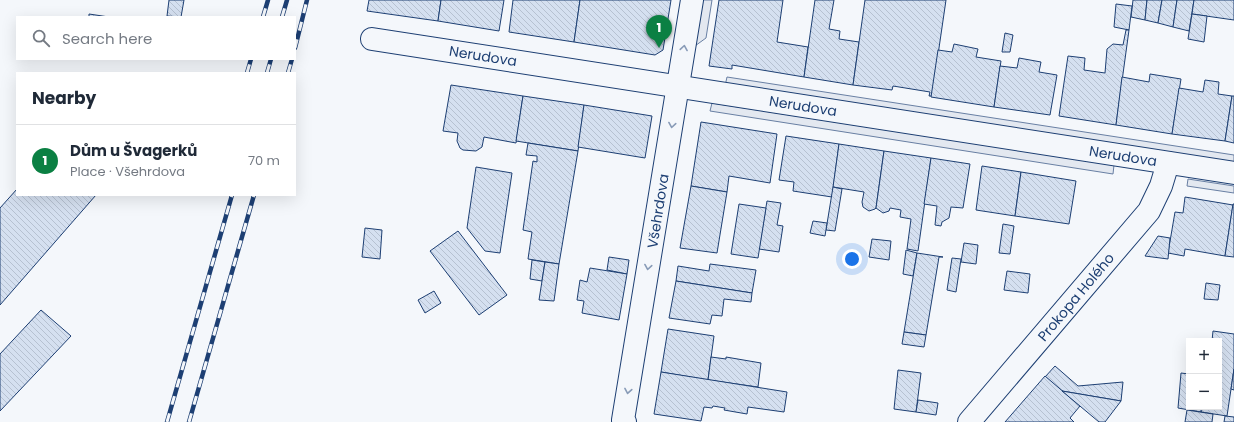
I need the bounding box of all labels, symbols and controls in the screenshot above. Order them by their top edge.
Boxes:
pin: 1 [646,15,672,48]
search box [16,16,296,60]
icon: search [30,27,52,49]
text: Search here [62,28,152,49]
street label: Nerudova [448,41,518,71]
one-way arrow [679,45,688,51]
text: Nearby [32,86,96,110]
street label: Nerudova [768,91,838,121]
one-way arrow [668,122,677,128]
text: Dům u Švagerků [70,140,197,161]
street label: Nerudova [1088,141,1158,171]
text: 1 [43,151,47,170]
text: 70 m [248,151,280,170]
text: Place · Všehrdova [70,162,185,181]
street label: Všehrdova [642,172,674,250]
street label: Prokopa Holého [1033,248,1119,345]
your location [842,249,862,269]
one-way arrow [645,264,653,270]
map controls [1186,338,1222,410]
button: + [1186,338,1222,374]
button: − [1186,374,1222,410]
one-way arrow [624,388,633,394]

